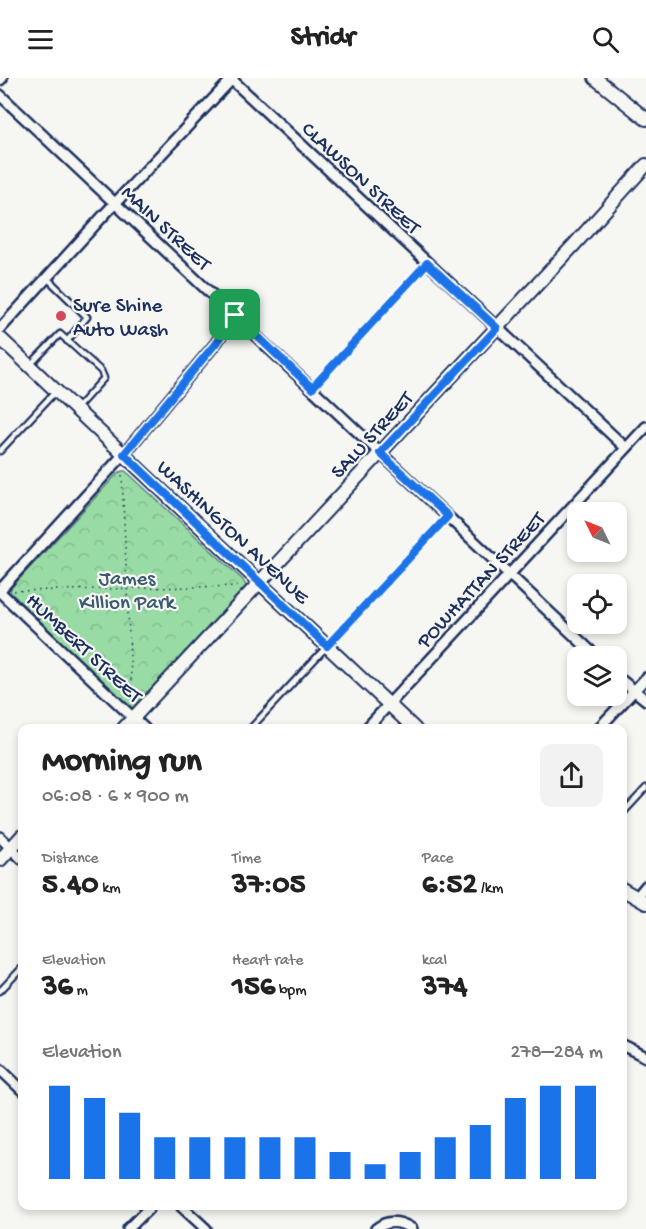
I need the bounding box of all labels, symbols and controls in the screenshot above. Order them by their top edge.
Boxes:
icon: menu [24,23,57,56]
text: Stridr [291,23,355,55]
icon: search [589,23,622,56]
street label: CLAWSON STREET [295,118,425,242]
street label: MAIN STREET [114,182,215,278]
pin [209,289,260,340]
place label: Sure Shine Auto Wash [73,295,168,344]
icon: arrive [218,298,251,331]
marker: Sure Shine Auto Wash [54,309,68,323]
street label: SALU STREET [327,387,421,485]
street label: WASHINGTON AVENUE [150,456,314,611]
north arrow [567,502,627,562]
map controls [567,502,627,706]
street label: POWHATTAN STREET [412,508,553,655]
park label: James Killion Park [79,568,178,617]
button: locate [567,574,627,634]
street label: HUMBERT STREET [19,589,147,710]
button: layers [567,646,627,706]
text: Morning run [42,744,202,782]
button: share [540,744,603,807]
text: 06:08 · 6 × 900 m [42,786,189,809]
text: Distance [42,850,99,869]
text: Time [232,850,261,869]
text: Pace [422,850,453,869]
text: 5.40 [42,869,98,904]
text: 37:05 [232,869,305,904]
text: 6:52 [422,869,477,904]
text: km [98,880,121,899]
text: /km [477,880,503,899]
text: Elevation [42,952,106,971]
text: Heart rate [232,952,304,971]
text: kcal [422,952,447,971]
text: 36 [42,971,73,1006]
text: 156 [232,971,275,1006]
text: 374 [422,971,467,1006]
text: m [73,982,88,1001]
text: bpm [275,982,307,1001]
text: Elevation [42,1042,122,1065]
text: 278–284 m [510,1042,603,1065]

